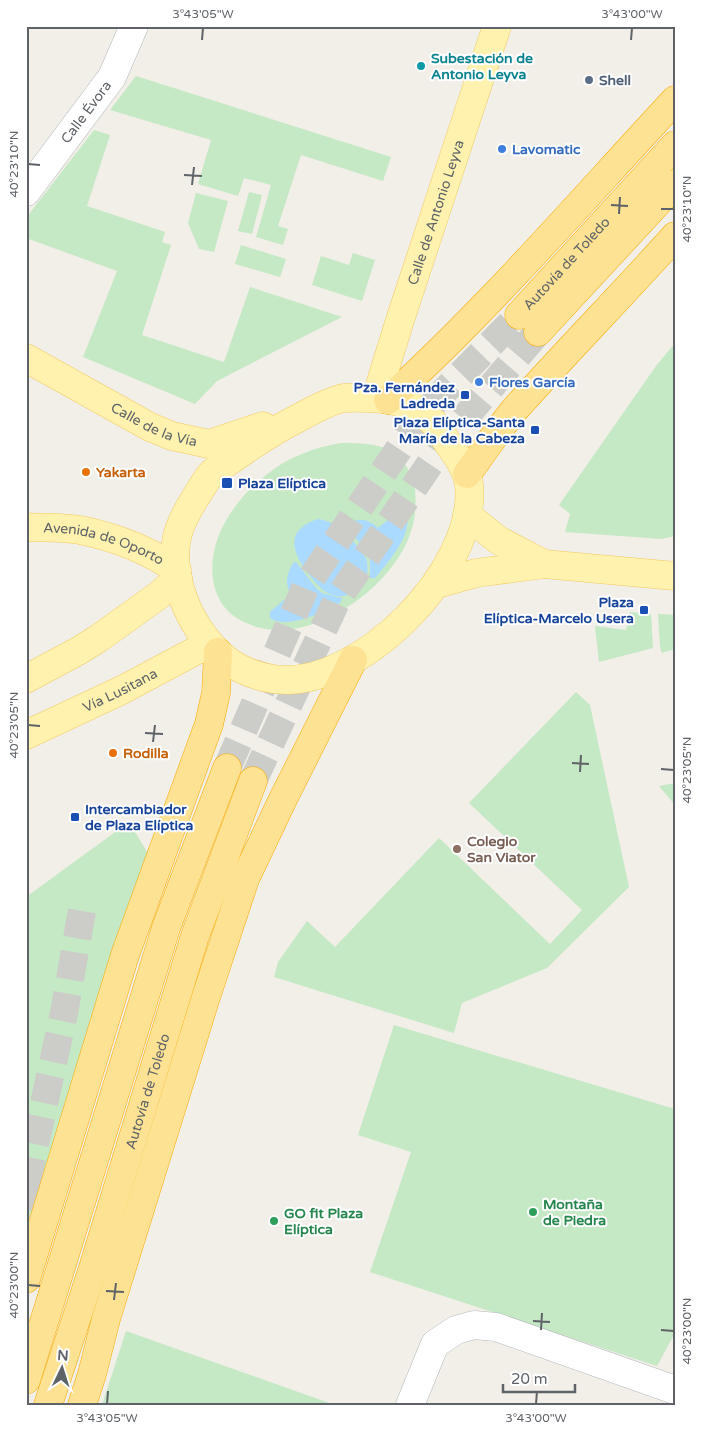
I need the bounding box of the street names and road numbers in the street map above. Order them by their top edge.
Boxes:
street label: Calle Évora [57,77,115,147]
street label: Calle de Antonio Leyva [404,138,468,287]
street label: Autovía de Toledo [520,214,614,314]
street label: Calle de la Vía [108,399,199,450]
street label: Avenida de Oporto [43,520,167,569]
street label: Vía Lusitana [80,665,160,716]
street label: Autovía de Toledo [122,1032,174,1151]

